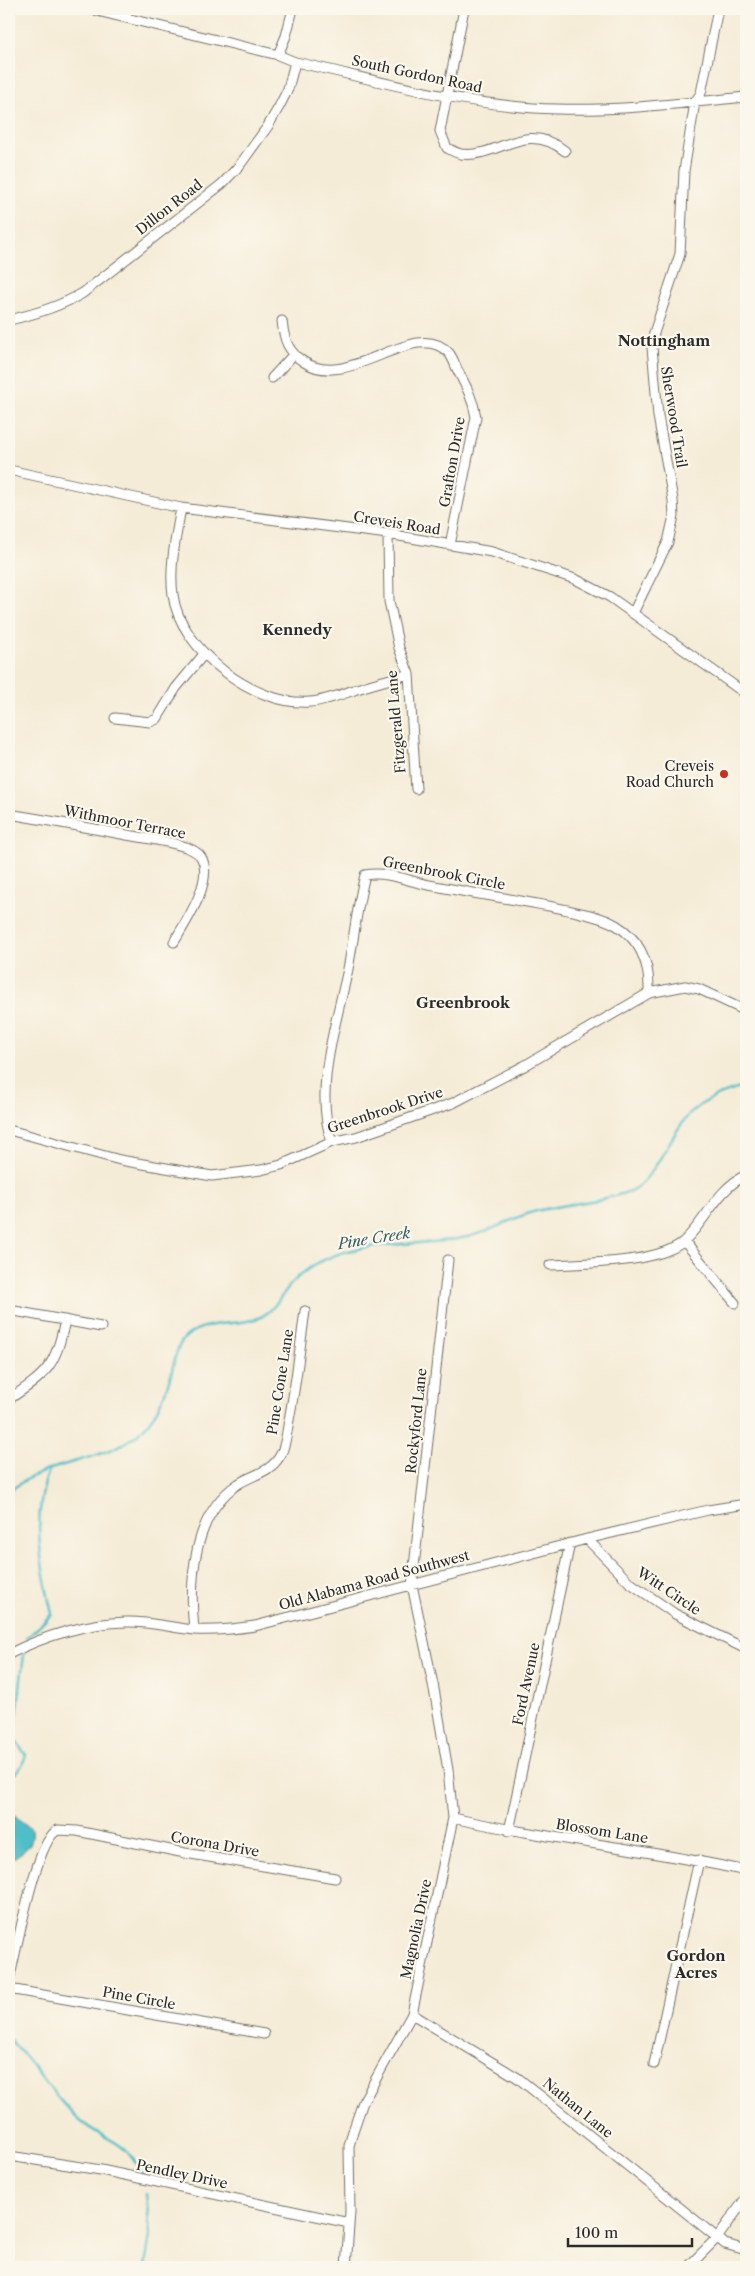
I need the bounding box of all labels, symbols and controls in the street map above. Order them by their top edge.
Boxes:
street label: South Gordon Road [350,51,484,97]
street label: Dillon Road [132,175,206,239]
district label: Nottingham [618,331,710,350]
street label: Sherwood Trail [657,365,691,469]
street label: Grafton Drive [435,415,469,509]
street label: Creveis Road [352,507,442,539]
district label: Kennedy [262,620,332,639]
street label: Fitzgerald Lane [383,670,409,774]
place label: Creveis Road Church [626,757,714,791]
marker: Creveis Road Church [718,768,730,780]
street label: Withmoor Terrace [62,801,188,843]
street label: Greenbrook Circle [381,852,507,894]
district label: Greenbrook [416,993,511,1012]
street label: Greenbrook Drive [325,1083,445,1137]
water label: Pine Creek [335,1223,412,1253]
street label: Pine Cone Lane [263,1328,297,1436]
street label: Rockyford Lane [401,1367,431,1475]
street label: Old Alabama Road Southwest [277,1546,471,1614]
street label: Witt Circle [633,1562,705,1619]
street label: Ford Avenue [508,1641,544,1727]
street label: Blossom Lane [555,1815,650,1847]
street label: Corona Drive [169,1827,261,1861]
street label: Magnolia Drive [397,1877,435,1981]
district label: Gordon Acres [666,1946,726,1982]
street label: Pine Circle [101,1983,177,2013]
street label: Nathan Lane [539,2074,617,2142]
street label: Pendley Drive [135,2156,230,2193]
scale bar [568,2216,691,2248]
text: 100 m [575,2223,618,2242]

